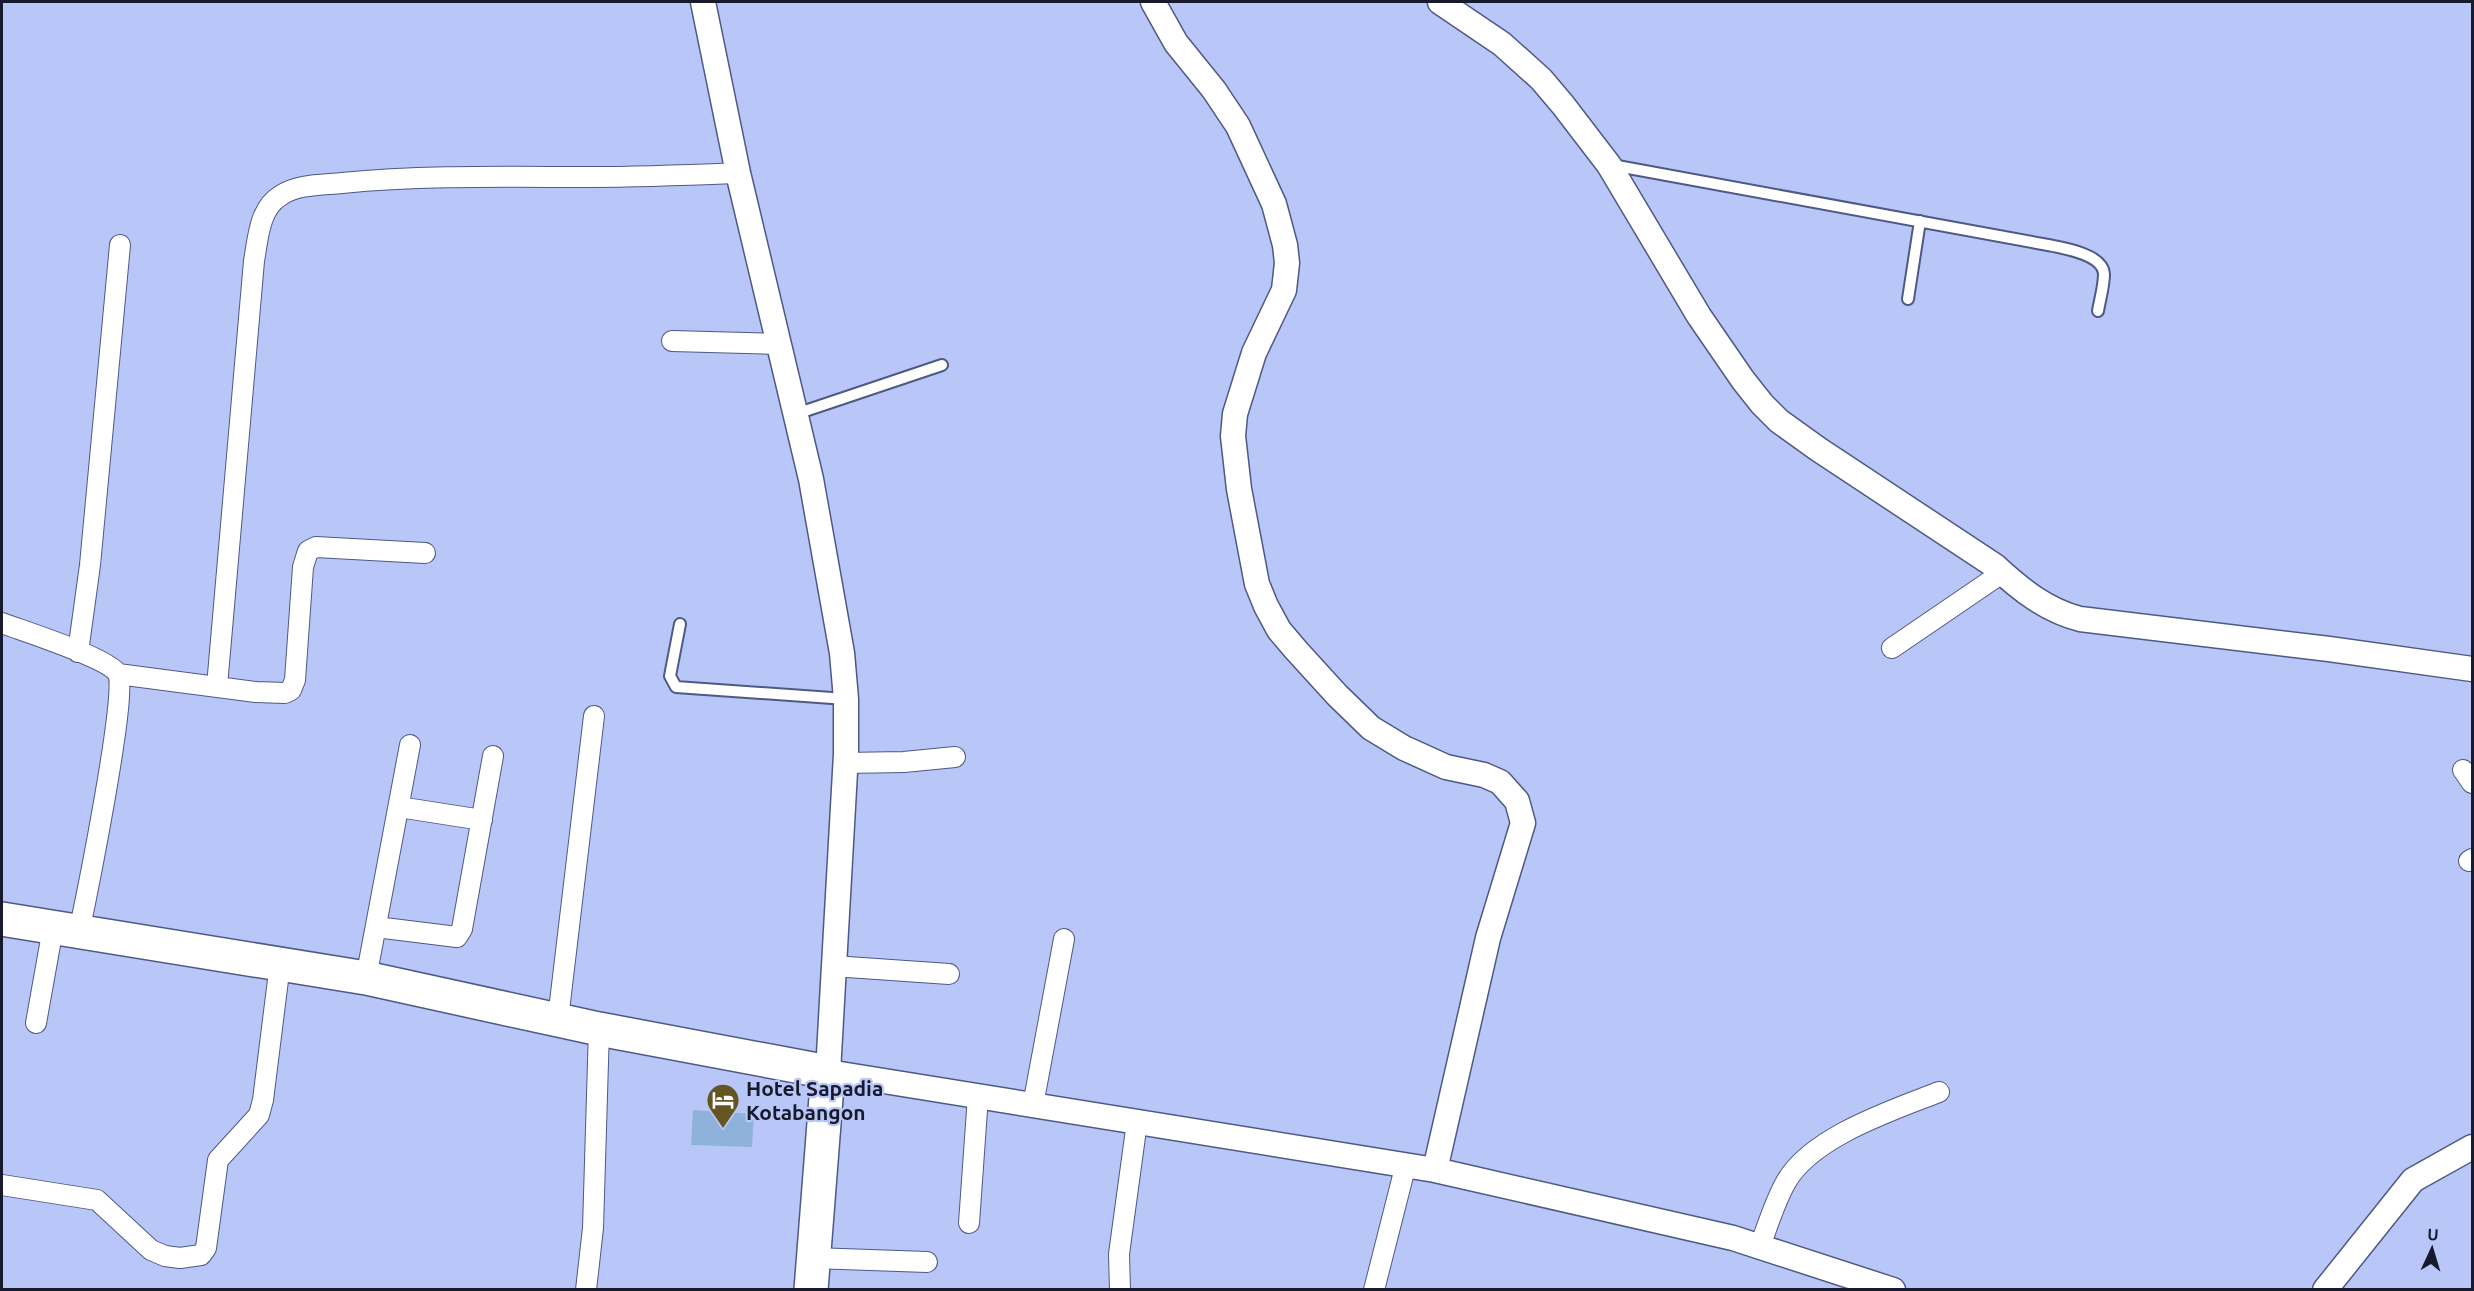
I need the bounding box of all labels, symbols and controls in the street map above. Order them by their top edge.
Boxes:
place label: Hotel Sapadia Kotabangon [746,1076,883,1124]
hotel icon: Hotel Sapadia Kotabangon [705,1082,741,1129]
north arrow [2402,1219,2462,1279]
text: U [2427,1225,2439,1243]

